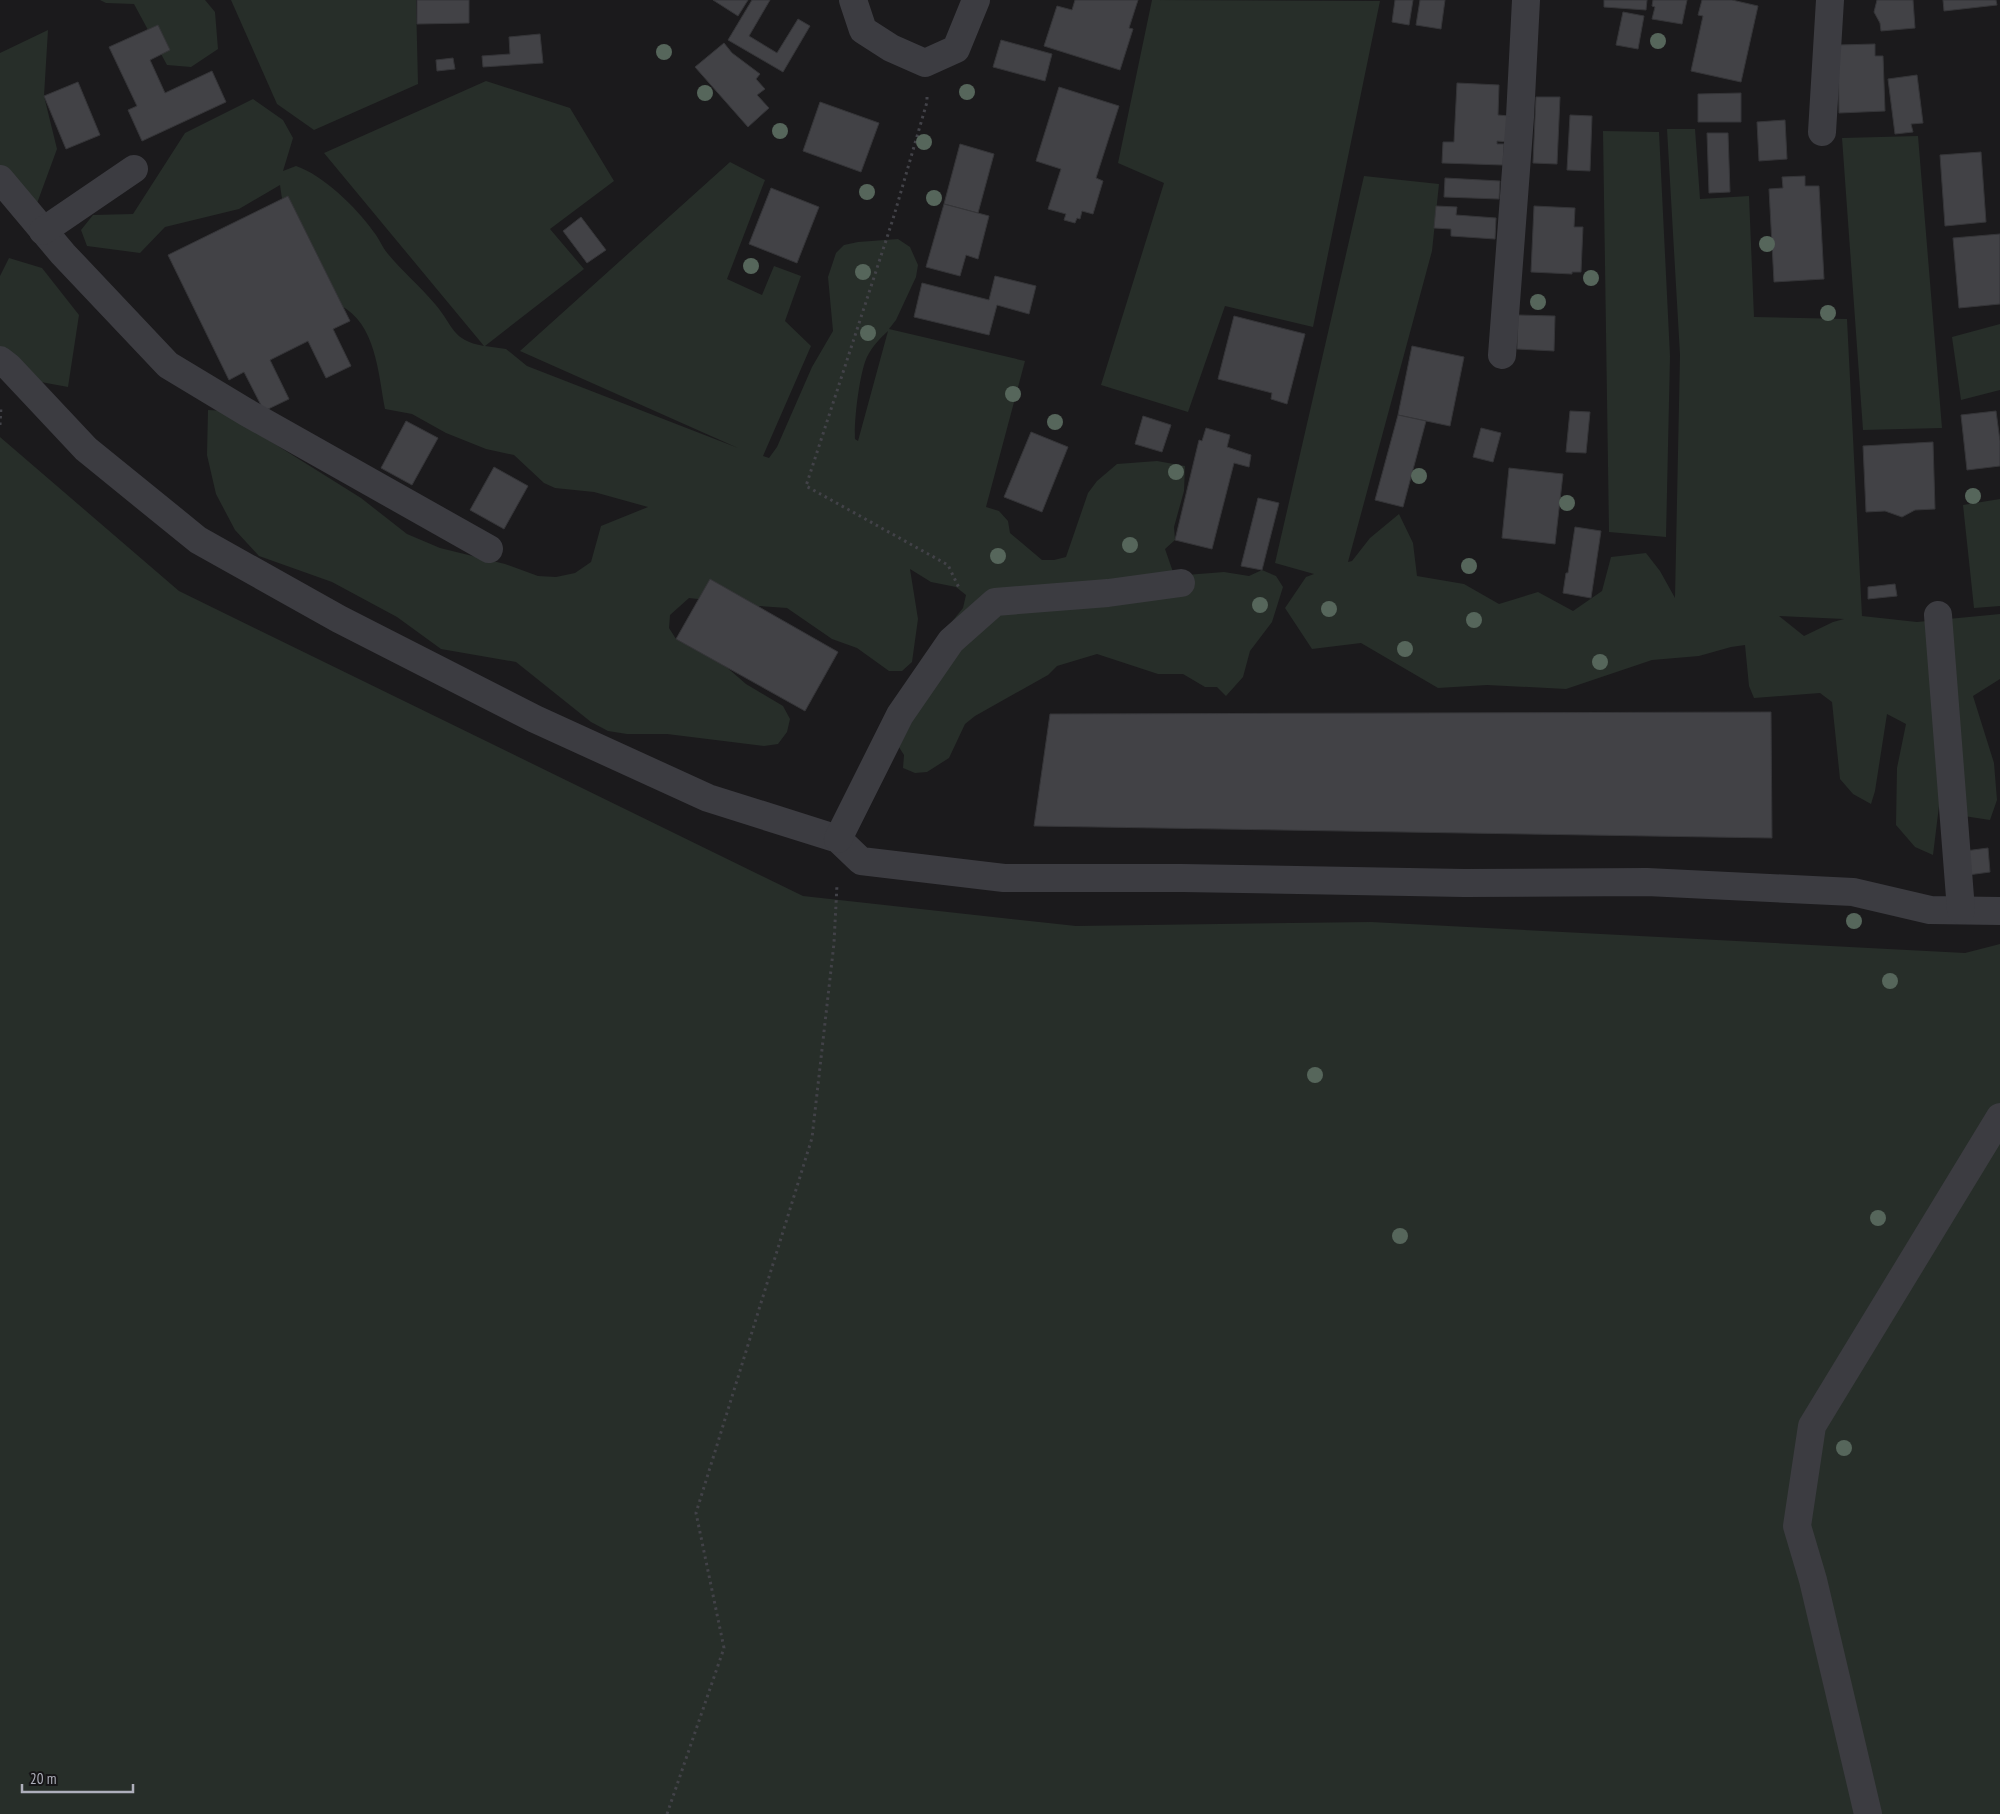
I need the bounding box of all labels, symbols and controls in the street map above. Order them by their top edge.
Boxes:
scale bar [22,1762,134,1794]
text: 20 m [30,1769,56,1788]

